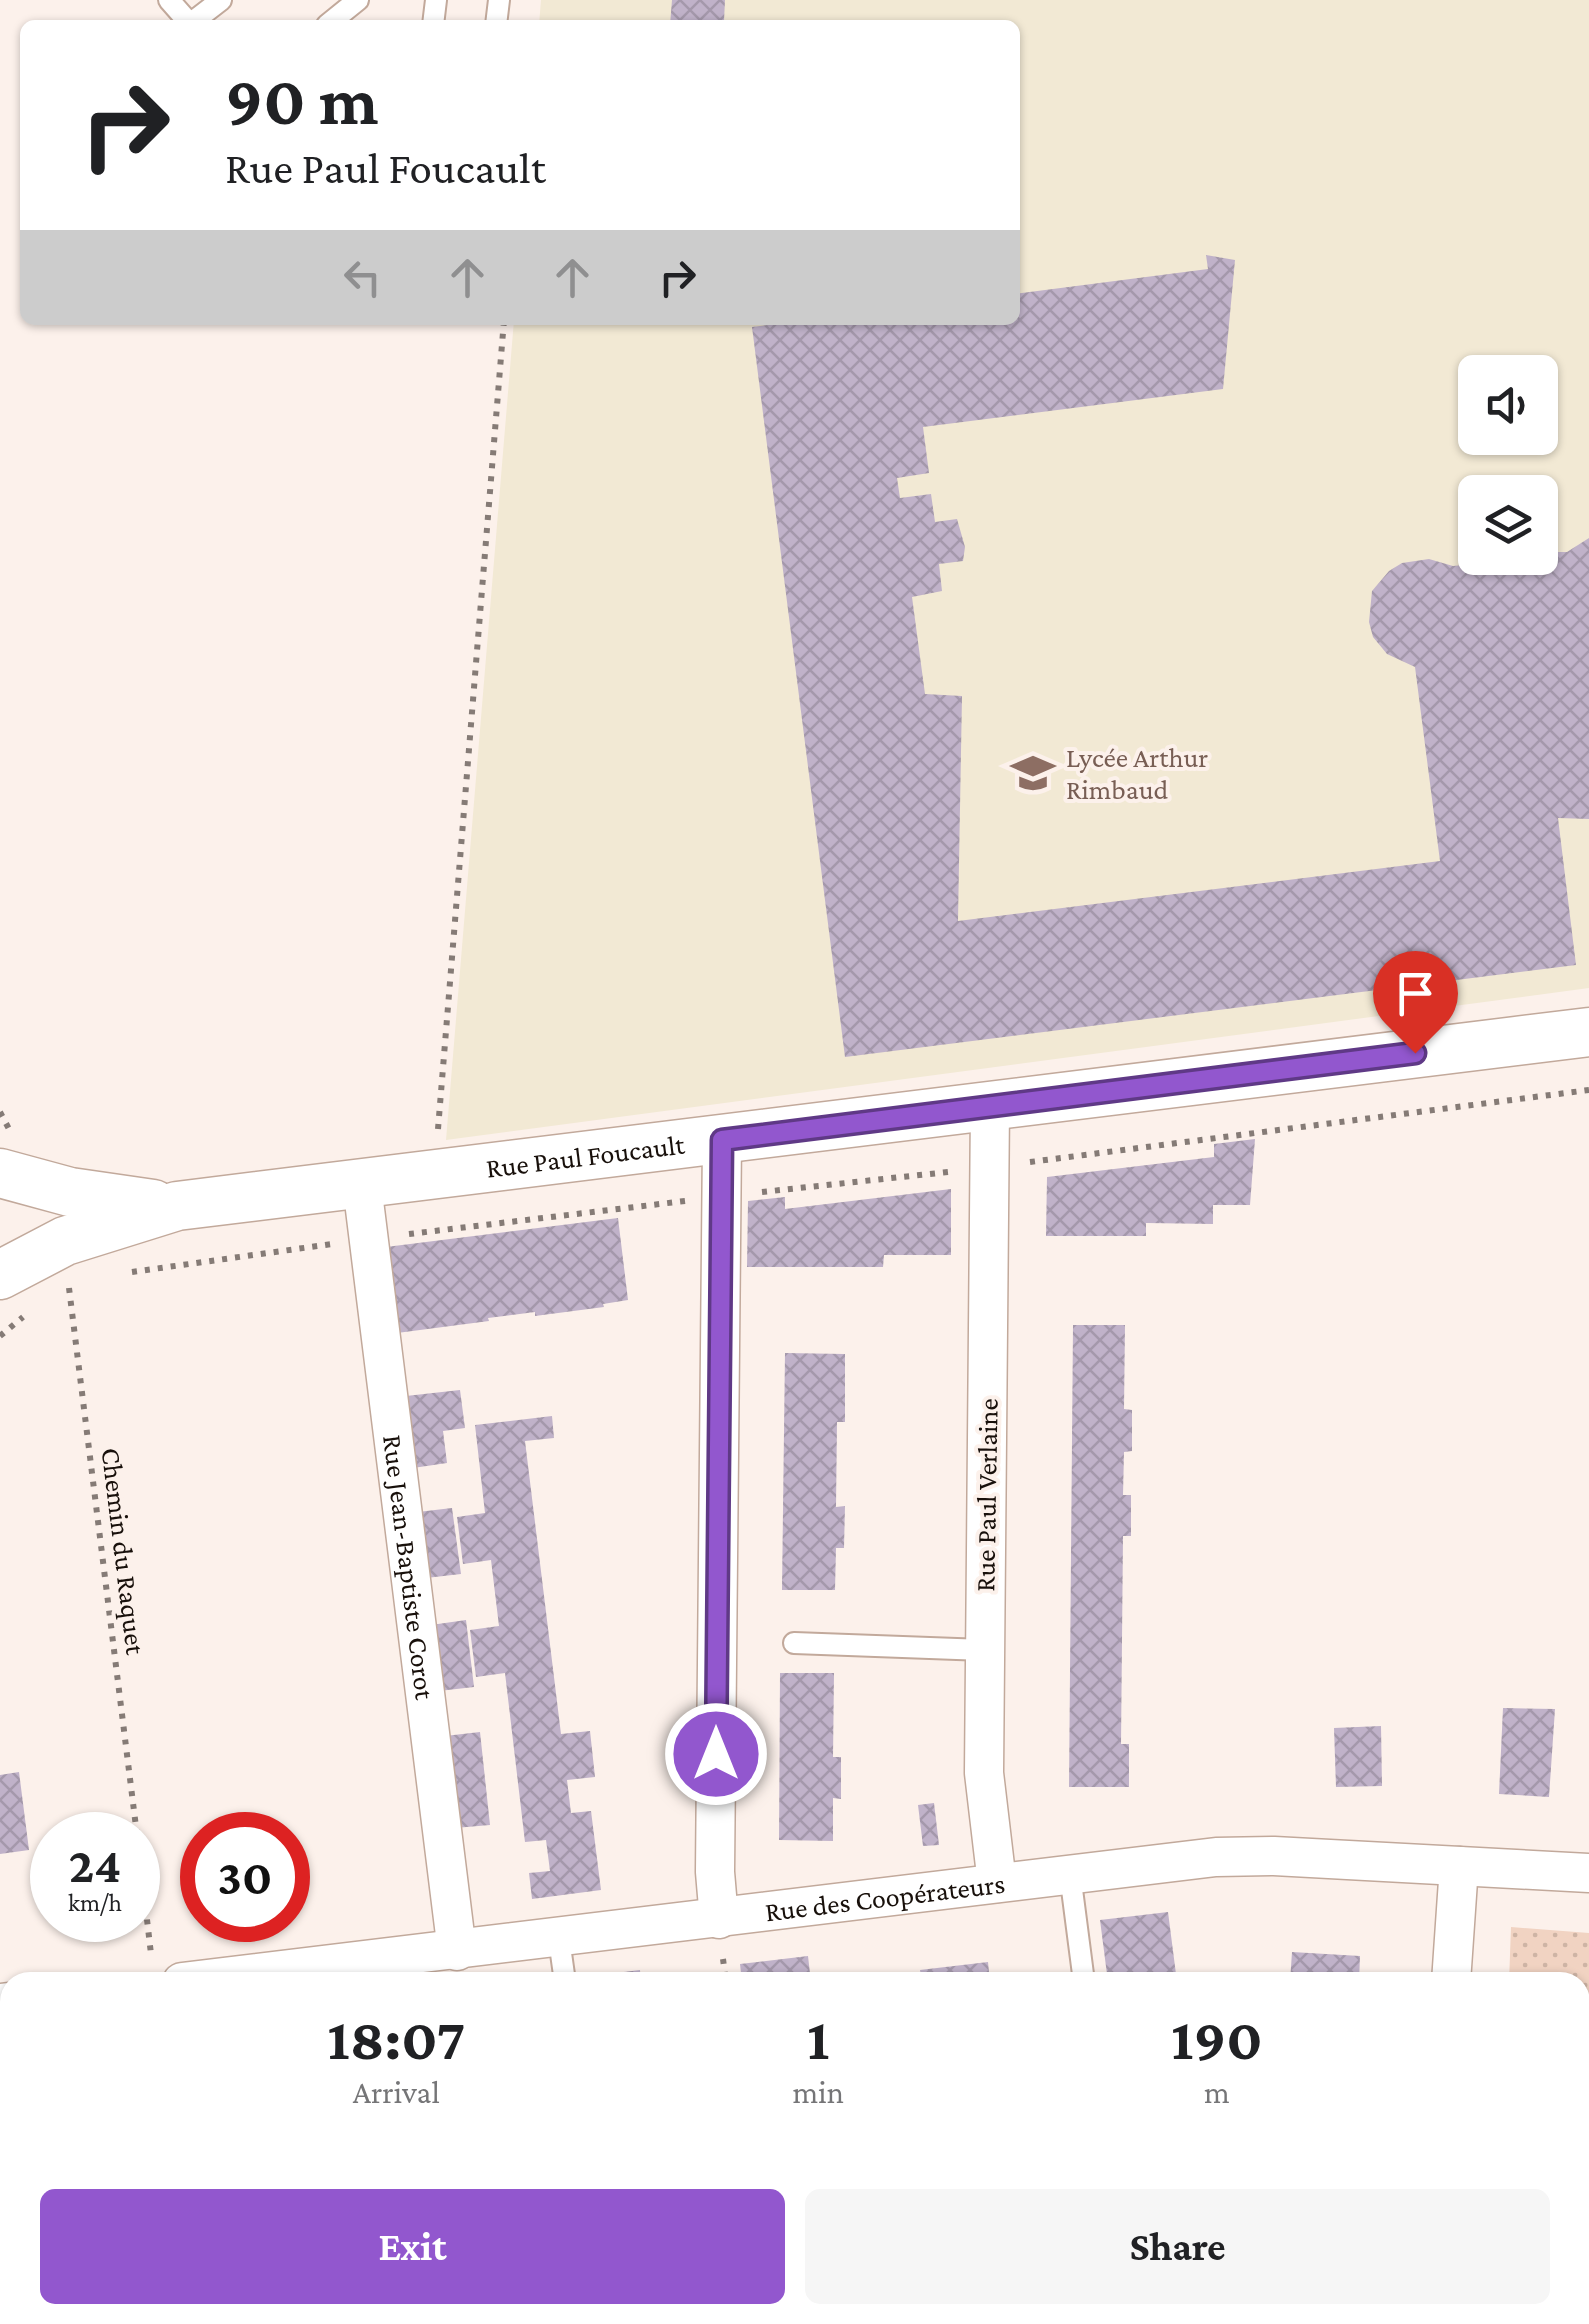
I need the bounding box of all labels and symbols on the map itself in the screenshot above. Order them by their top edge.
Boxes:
place label: Lycée Arthur Rimbaud [1066,742,1208,805]
school or university icon: Lycée Arthur Rimbaud [1009,749,1057,797]
pin [1373,951,1458,1054]
street label: Rue Paul Foucault [484,1129,687,1184]
street label: Rue Paul Verlaine [969,1398,1004,1592]
street label: Rue Jean-Baptiste Corot [377,1433,441,1702]
street label: Chemin du Raquet [95,1446,152,1657]
position arrow [664,1702,768,1806]
speed limit sign: 30 [180,1812,310,1942]
street label: Rue des Coopérateurs [763,1868,1007,1927]

